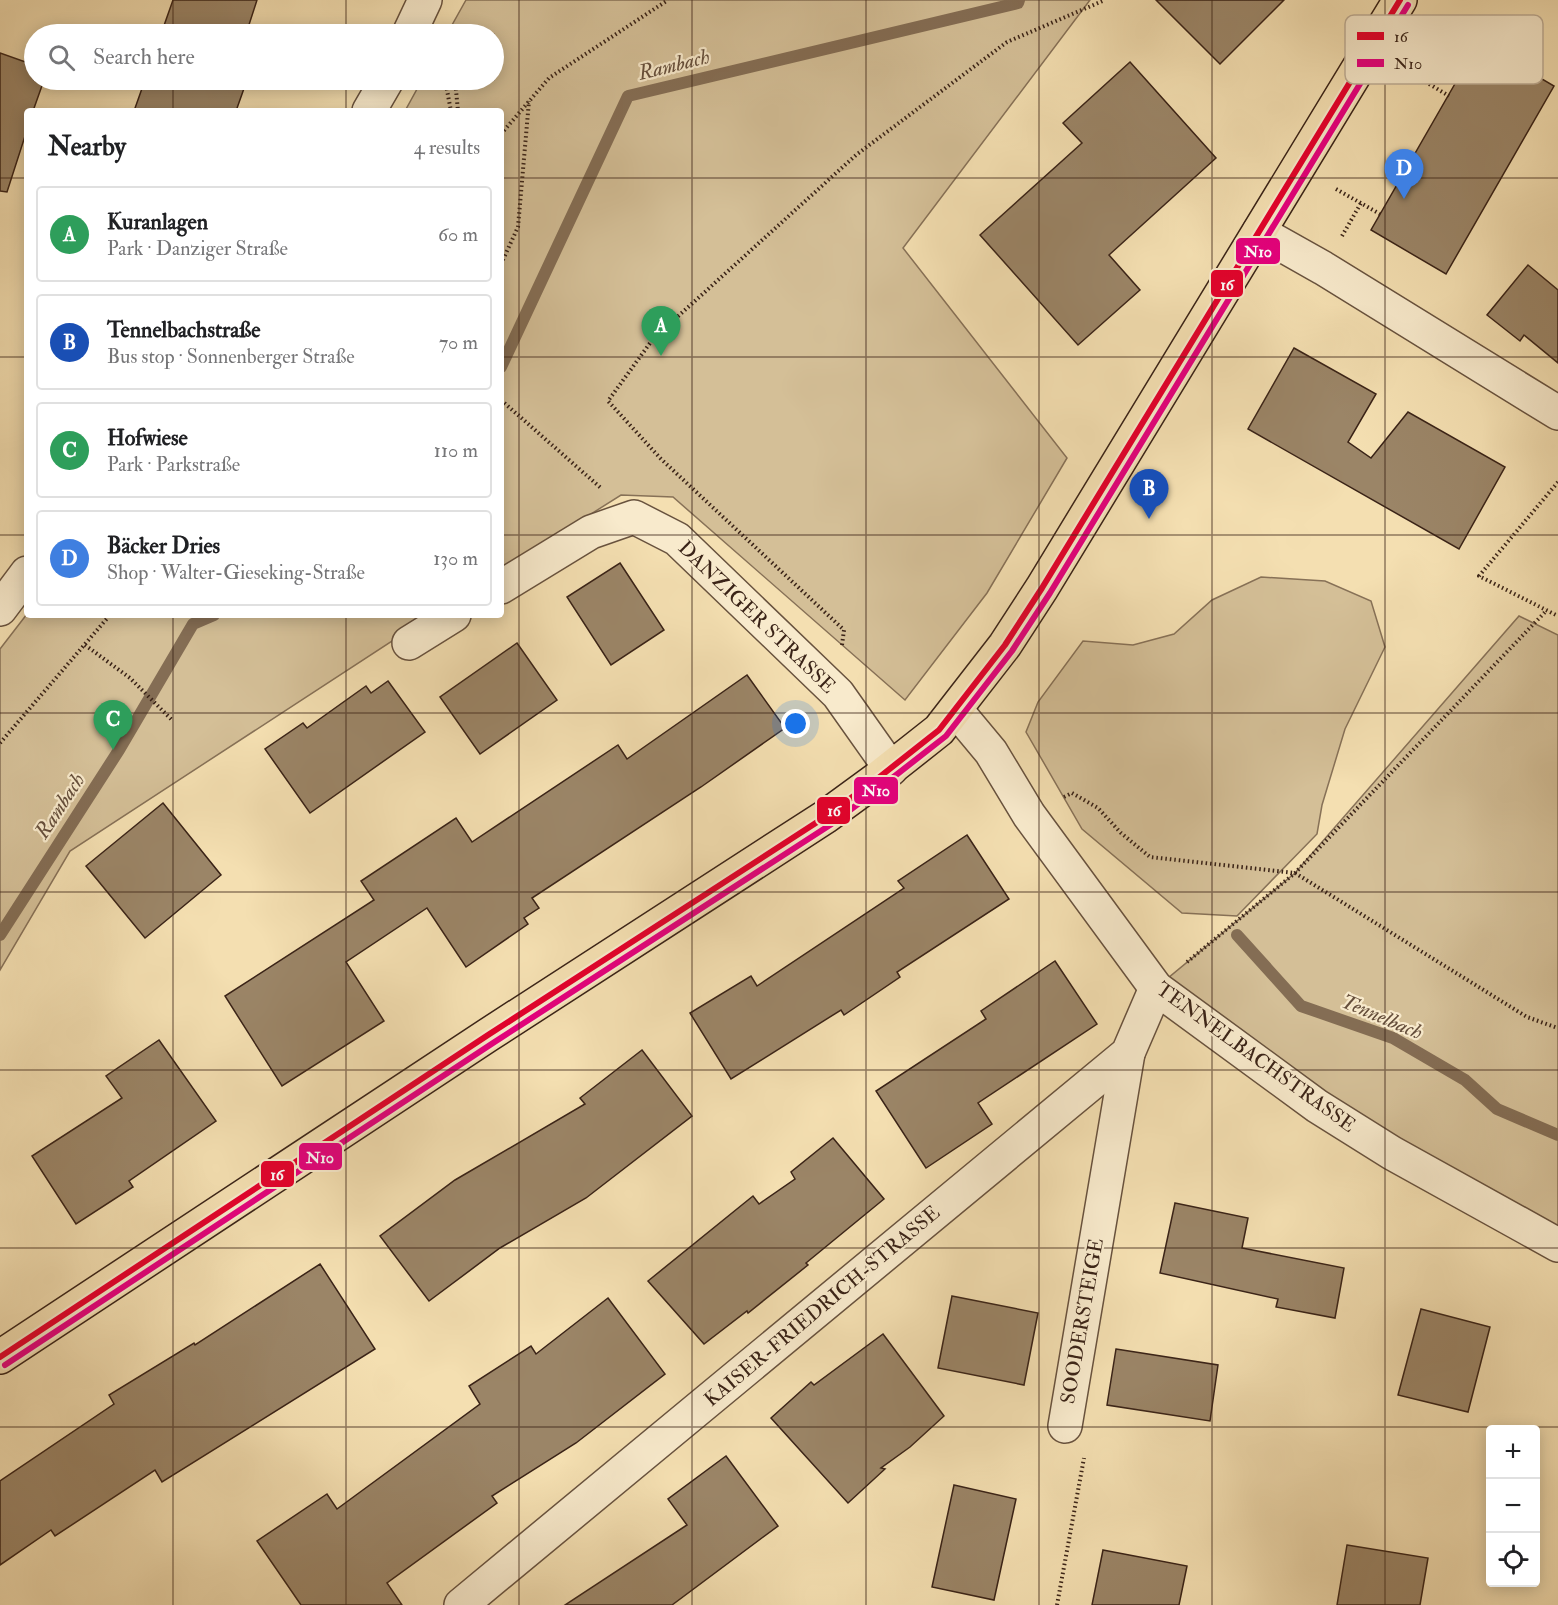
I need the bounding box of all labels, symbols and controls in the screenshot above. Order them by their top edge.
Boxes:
legend [1345,15,1543,84]
search box [24,24,504,90]
text: 16 [1394,27,1409,47]
icon: search [45,41,78,74]
text: Search here [93,43,195,71]
water label: Rambach [634,43,713,87]
text: N10 [1394,54,1422,74]
text: Nearby [48,131,126,163]
text: 4 results [414,135,480,160]
pin: D [1384,150,1424,199]
text: Kuranlagen [107,208,208,236]
text: A [63,222,76,247]
text: 60 m [438,222,478,247]
text: Park · Danziger Straße [107,236,288,261]
line badge: N10 [1235,237,1281,265]
text: N10 [1243,242,1272,262]
line badge: 16 [1210,269,1244,298]
text: 16 [1220,275,1236,295]
pin: A [642,306,680,356]
text: Tennelbachstraße [107,316,260,344]
text: B [63,330,76,355]
text: 70 m [439,330,478,355]
text: Bus stop · Sonnenberger Straße [107,344,355,369]
text: Hofwiese [107,424,188,452]
text: C [62,438,77,463]
text: 110 m [434,438,478,463]
text: Park · Parkstraße [107,452,240,477]
pin: B [1130,470,1168,519]
text: Bäcker Dries [107,532,220,560]
street label: DANZIGER STRASSE [673,535,841,699]
text: D [61,546,78,571]
text: 130 m [433,546,478,571]
text: Shop · Walter-Gieseking-Straße [107,560,365,585]
pin: C [94,700,132,750]
your location [781,709,810,738]
water label: Rambach [28,768,91,845]
line badge: N10 [853,776,899,805]
text: N10 [861,781,890,801]
line badge: 16 [816,796,851,825]
text: 16 [827,801,843,821]
street label: TENNELBACHSTRASSE [1151,976,1361,1138]
water label: Tennelbach [1337,988,1427,1046]
line badge: N10 [298,1142,343,1171]
text: N10 [305,1148,334,1168]
line badge: 16 [260,1160,295,1188]
text: 16 [270,1165,286,1185]
street label: KAISER-FRIEDRICH-STRASSE [699,1200,945,1412]
street label: SOODERSTEIGE [1055,1236,1109,1406]
map controls [1486,1425,1540,1587]
button: + [1486,1425,1540,1479]
button: − [1486,1479,1540,1533]
button: locate [1486,1533,1540,1587]

